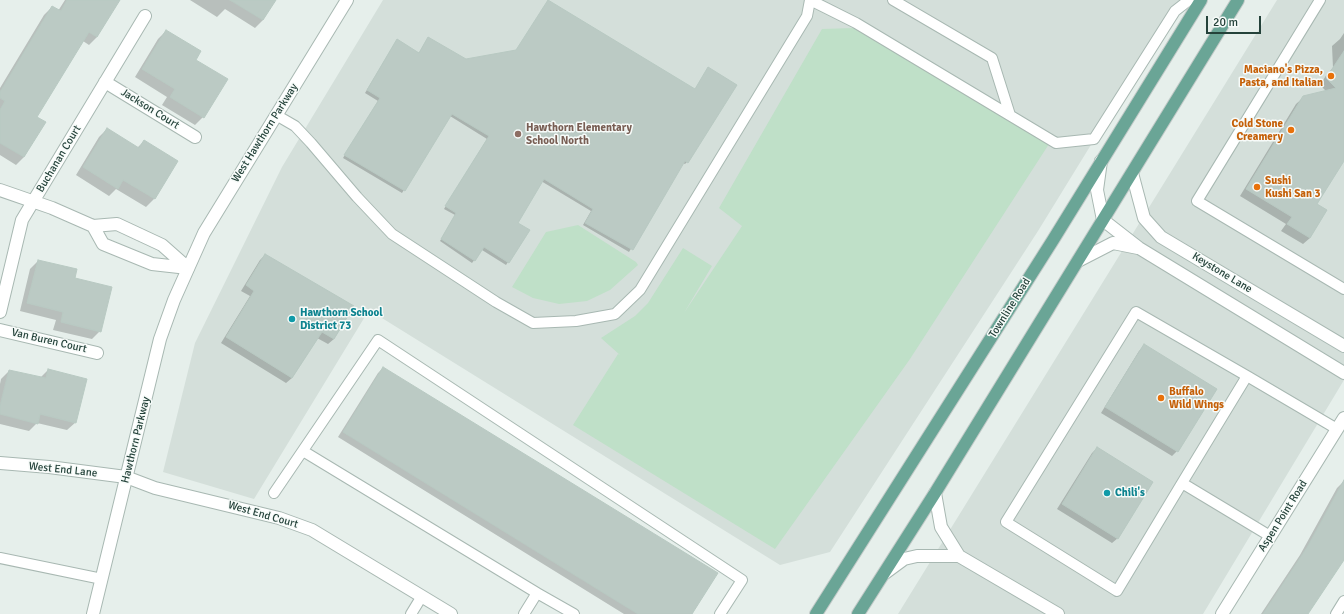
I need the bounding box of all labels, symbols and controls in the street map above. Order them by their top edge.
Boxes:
scale bar [1208,8,1263,34]
text: 20 m [1213,15,1238,30]
place label: Maciano's Pizza, Pasta, and Italian [1239,63,1323,89]
marker: Maciano's Pizza, Pasta, and Italian [1326,71,1336,81]
street label: West Hawthorn Parkway [229,81,301,185]
street label: Jackson Court [118,86,182,132]
place label: Cold Stone Creamery [1232,117,1283,143]
place label: Hawthorn Elementary School North [526,121,632,147]
street label: Buchanan Court [34,123,84,195]
marker: Cold Stone Creamery [1286,125,1296,135]
marker: Hawthorn Elementary School North [513,129,523,139]
place label: Sushi Kushi San 3 [1265,174,1320,200]
marker: Sushi Kushi San 3 [1252,182,1262,192]
street label: Keystone Lane [1190,250,1254,296]
street label: Townline Road [986,276,1034,340]
place label: Hawthorn School District 73 [300,306,383,332]
marker: Hawthorn School District 73 [287,314,297,324]
street label: Van Buren Court [10,326,88,356]
place label: Buffalo Wild Wings [1169,385,1224,411]
marker: Buffalo Wild Wings [1156,393,1166,403]
street label: Hawthorn Parkway [119,395,153,485]
street label: West End Lane [28,460,98,480]
street label: Aspen Point Road [1256,478,1310,554]
place label: Chili's [1115,486,1145,500]
marker: Chili's [1102,488,1112,498]
street label: West End Court [226,499,300,531]

